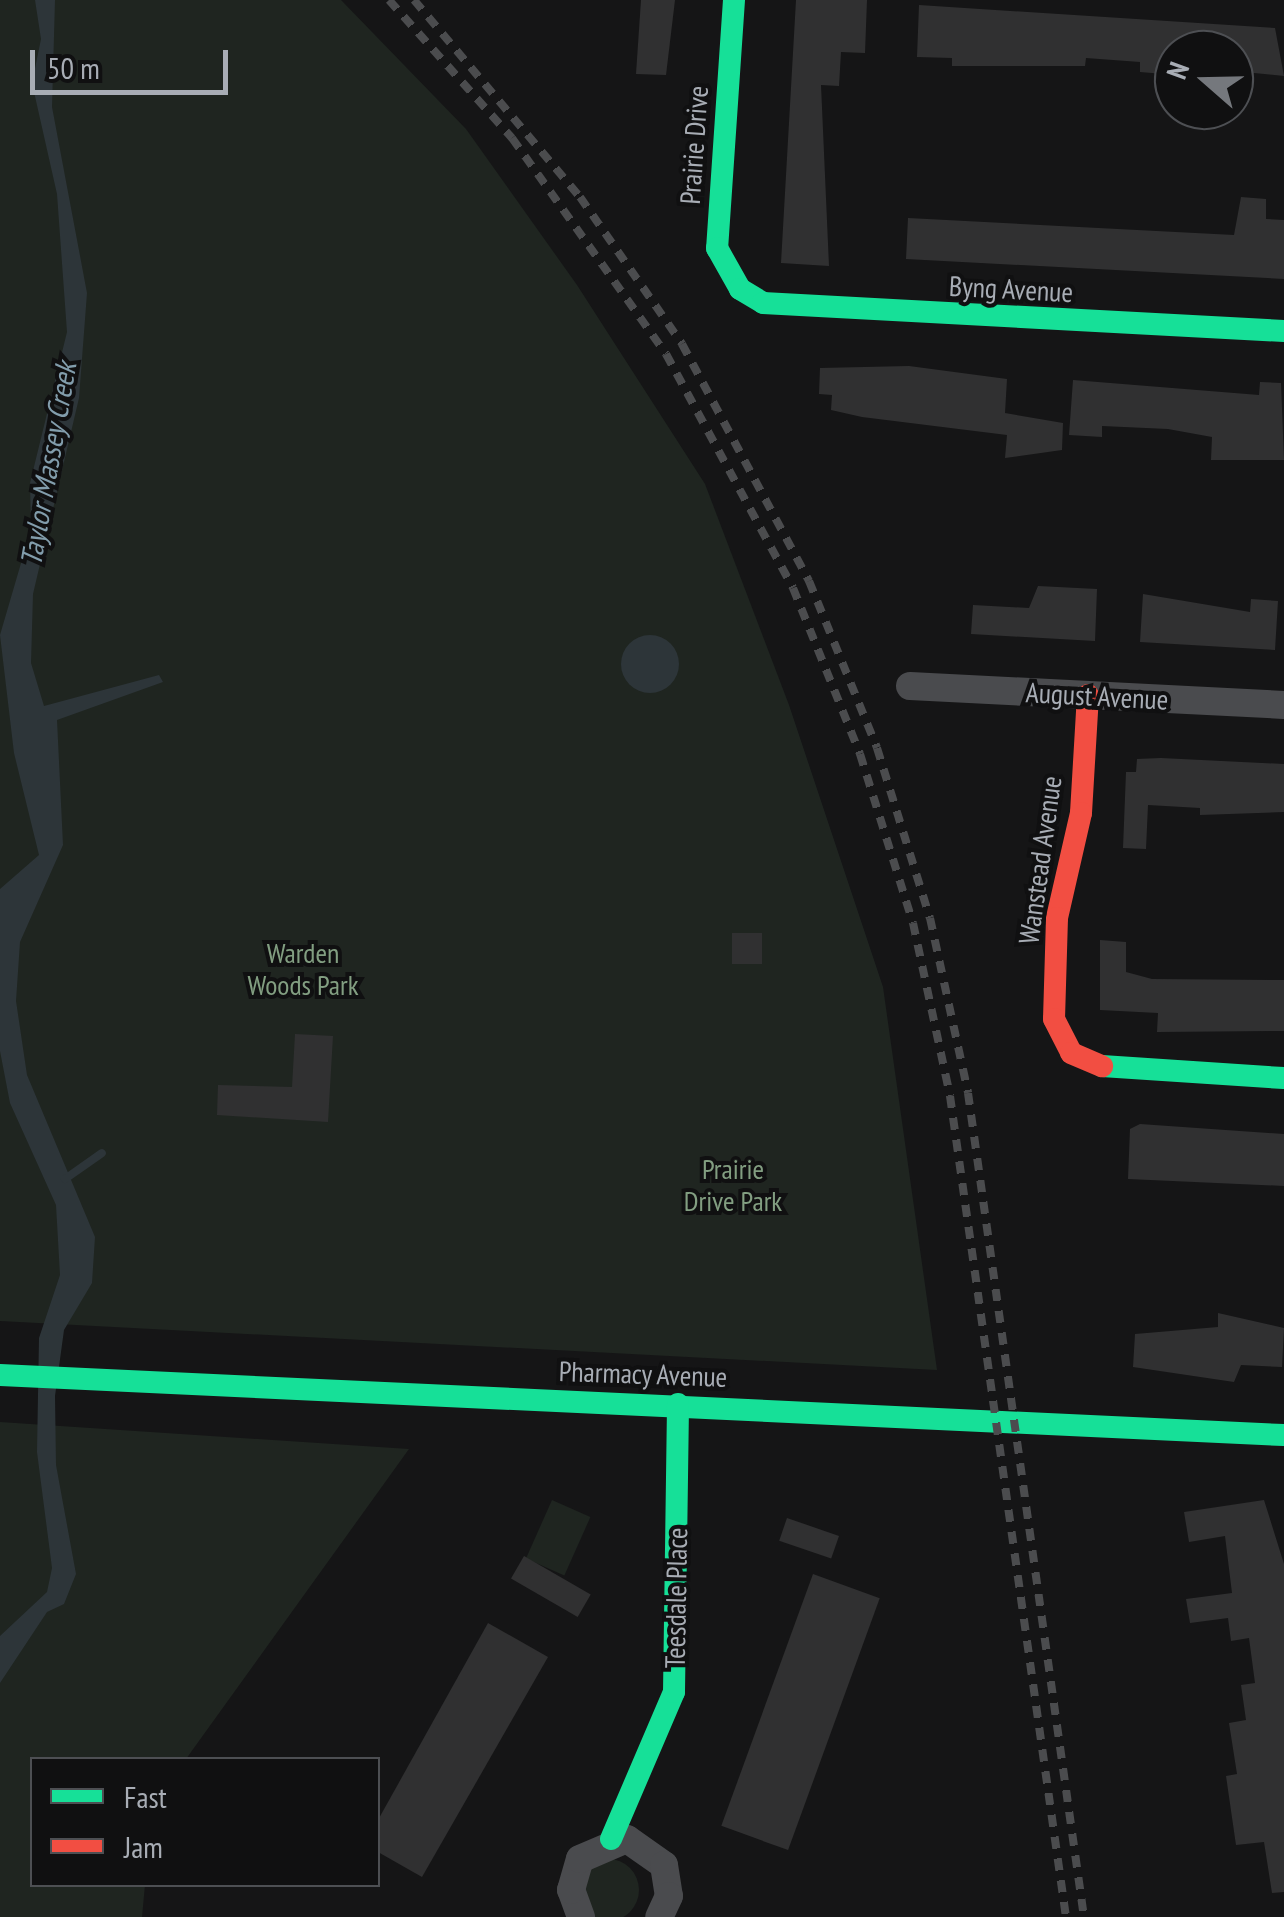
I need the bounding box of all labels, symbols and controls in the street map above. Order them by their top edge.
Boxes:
scale bar [35,30,232,92]
north arrow [1154,30,1254,130]
text: 50 m [47,48,100,87]
text: N [1157,57,1197,84]
street label: Prairie Drive [673,85,715,205]
street label: Byng Avenue [948,269,1074,309]
water label: Taylor Massey Creek [12,359,84,569]
street label: August Avenue [1024,675,1170,717]
street label: Wanstead Avenue [1012,774,1068,946]
park label: Warden Woods Park [247,936,359,1002]
park label: Prairie Drive Park [684,1152,782,1218]
street label: Pharmacy Avenue [557,1354,729,1394]
street label: Teesdale Place [658,1527,694,1669]
legend [30,1757,380,1887]
text: Fast [124,1777,167,1816]
text: Jam [124,1827,163,1866]

